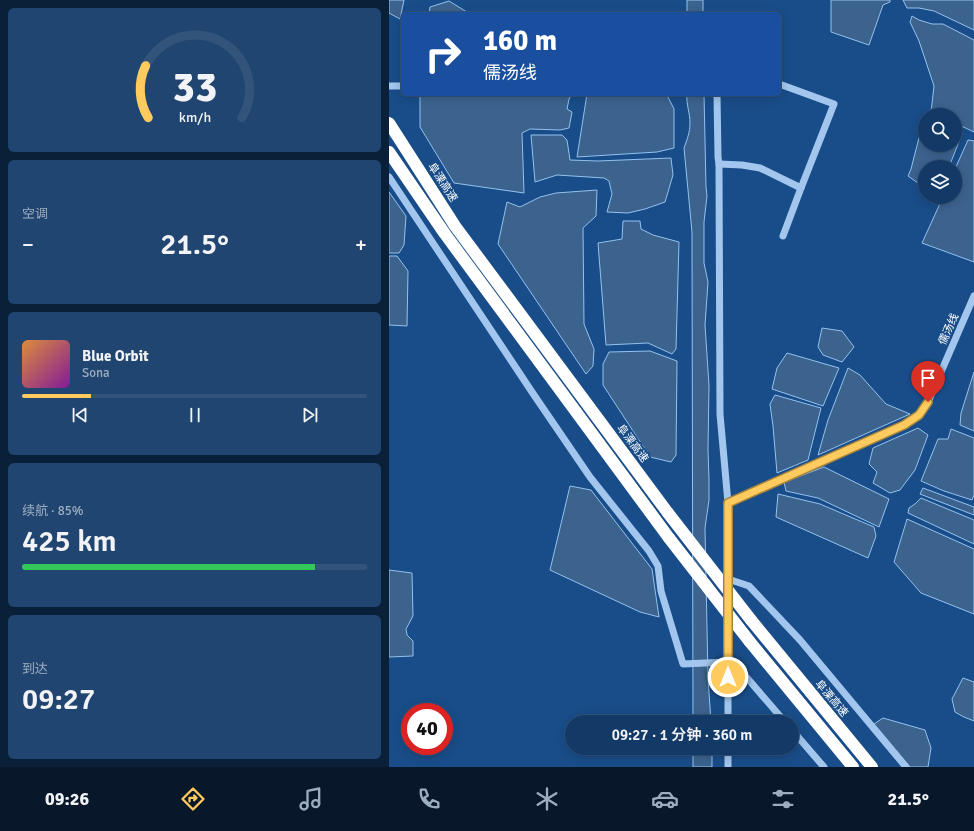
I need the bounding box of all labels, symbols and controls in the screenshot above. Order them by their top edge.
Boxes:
text: 160 m [483,24,557,58]
icon: right [417,28,469,80]
text: 33 [172,62,217,113]
text: 儒汤线 [483,62,537,84]
text: km/h [178,108,211,125]
map controls [918,108,962,204]
button: search [918,108,962,152]
street label: 阜溧高速 [425,160,460,204]
button: layers [918,160,962,204]
text: 空调 [22,206,48,222]
text: 21.5° [160,226,229,263]
text: − [22,231,34,258]
text: + [355,231,367,258]
street label: 儒汤线 [936,311,961,347]
text: Blue Orbit [82,347,149,365]
pin [911,361,945,402]
text: Sona [82,365,110,381]
icon: arrive [917,367,939,389]
icon: previous [69,404,91,426]
icon: pause [184,404,206,426]
icon: next [299,404,321,426]
street label: 阜溧高速 [614,422,651,465]
text: 续航 · 85% [22,503,84,519]
text: 425 km [22,523,117,560]
position arrow [707,656,749,698]
text: 到达 [22,661,48,677]
street label: 阜溧高速 [812,677,851,719]
text: 09:27 [22,681,95,718]
speed limit sign: 40 [401,703,453,755]
text: 09:27 · 1 分钟 · 360 m [612,726,752,744]
icon: directions [179,785,207,813]
icon: music [297,785,325,813]
icon: phone [415,785,443,813]
icon: climate [533,785,561,813]
icon: car [651,785,679,813]
icon: filters [769,785,797,813]
text: 09:26 [45,788,89,810]
text: 21.5° [887,788,929,810]

